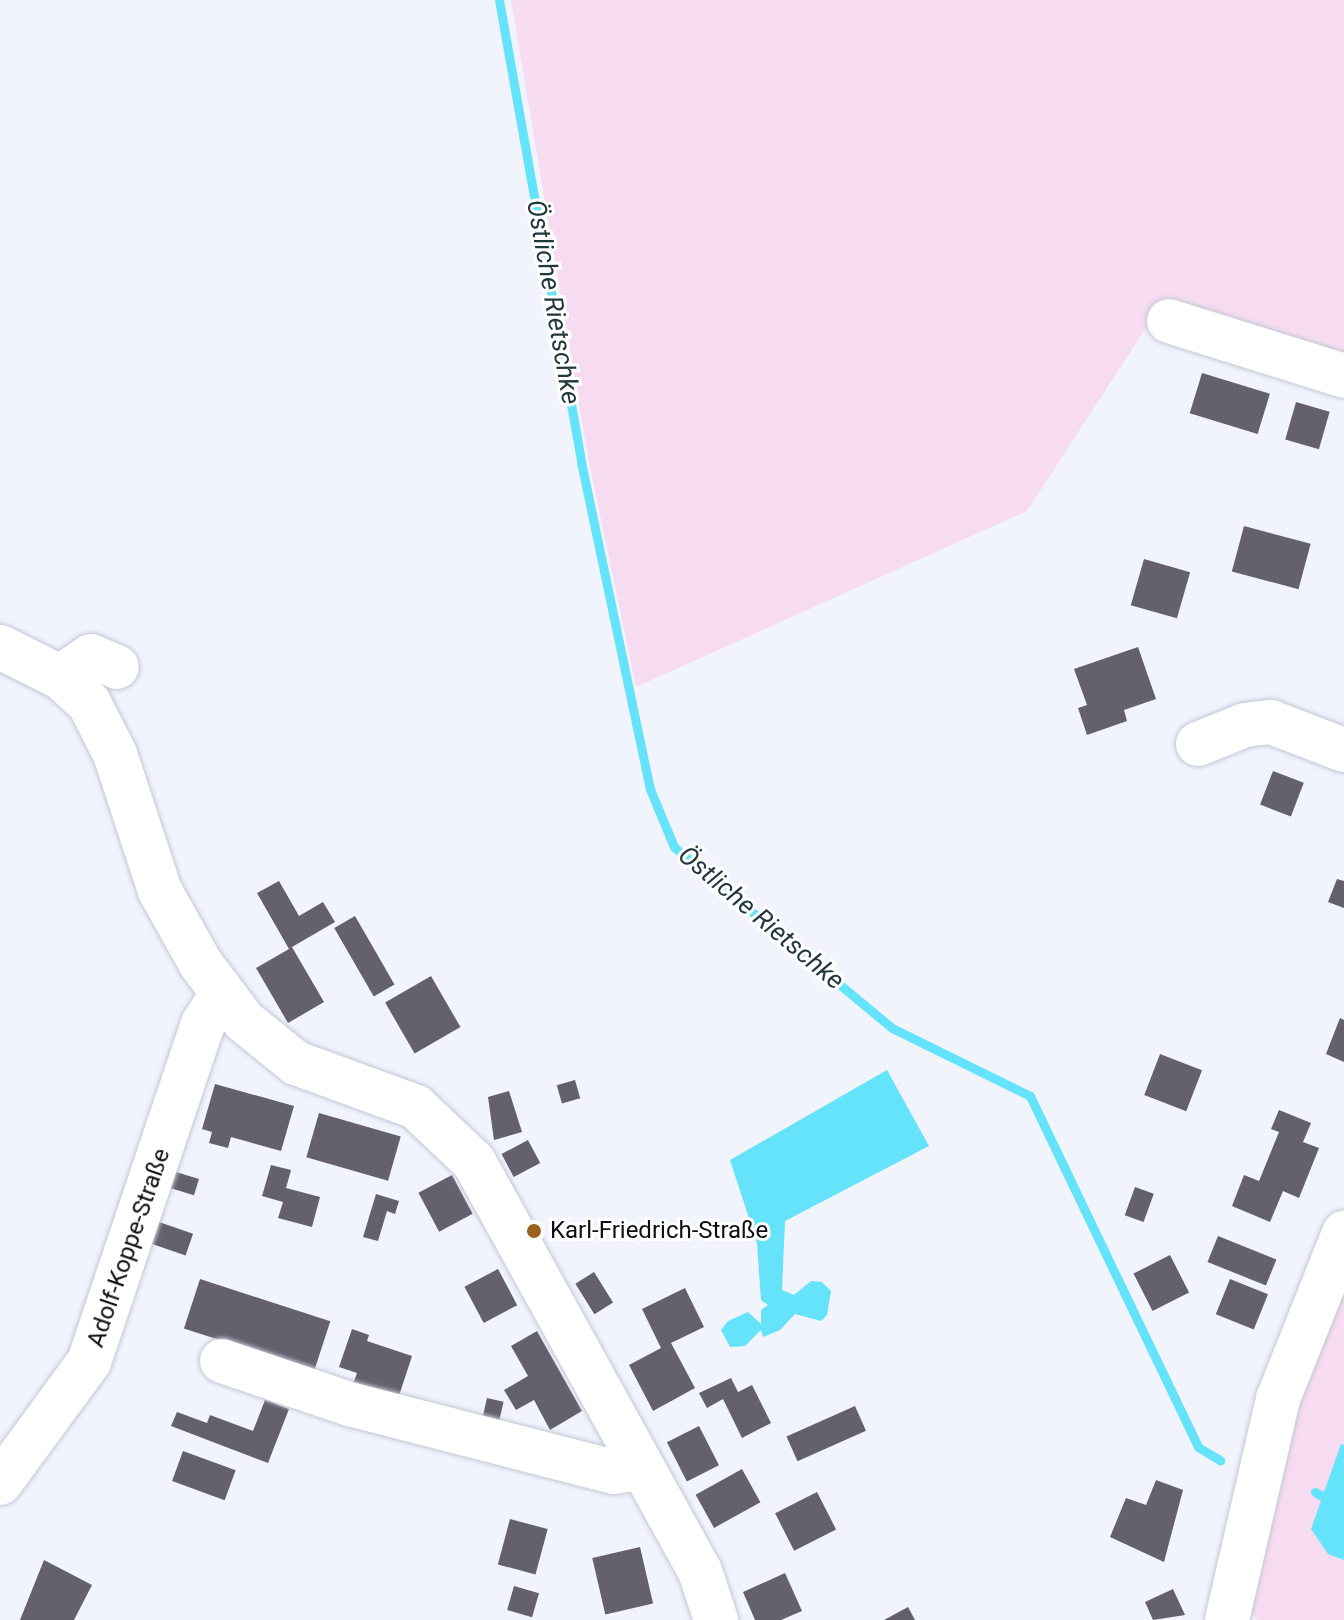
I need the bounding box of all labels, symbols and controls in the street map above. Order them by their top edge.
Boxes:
water label: Östliche Rietschke [520,197,586,407]
water label: Östliche Rietschke [672,840,850,996]
street label: Adolf-Koppe-Straße [81,1145,177,1351]
place label: Karl-Friedrich-Straße [550,1217,768,1245]
marker: Karl-Friedrich-Straße [525,1222,543,1240]

